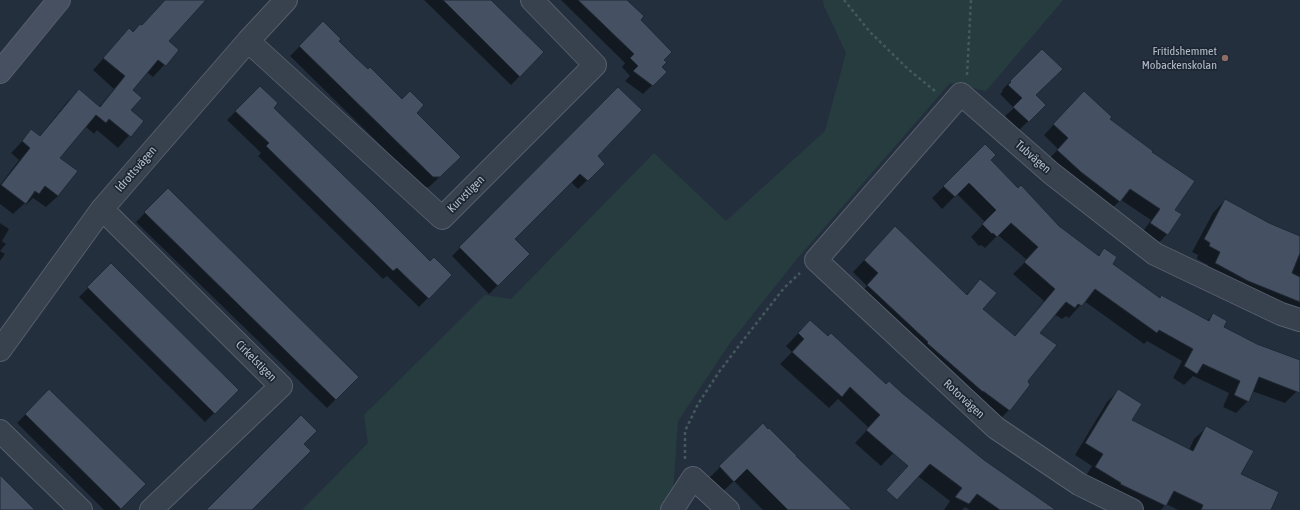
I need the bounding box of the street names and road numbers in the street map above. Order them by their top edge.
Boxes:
street label: Tubvägen [1012,138,1054,176]
street label: Idrottsvägen [112,143,160,195]
street label: Kurvstigen [444,172,488,216]
street label: Cirkelstigen [233,338,279,384]
street label: Rotorvägen [941,376,987,422]

